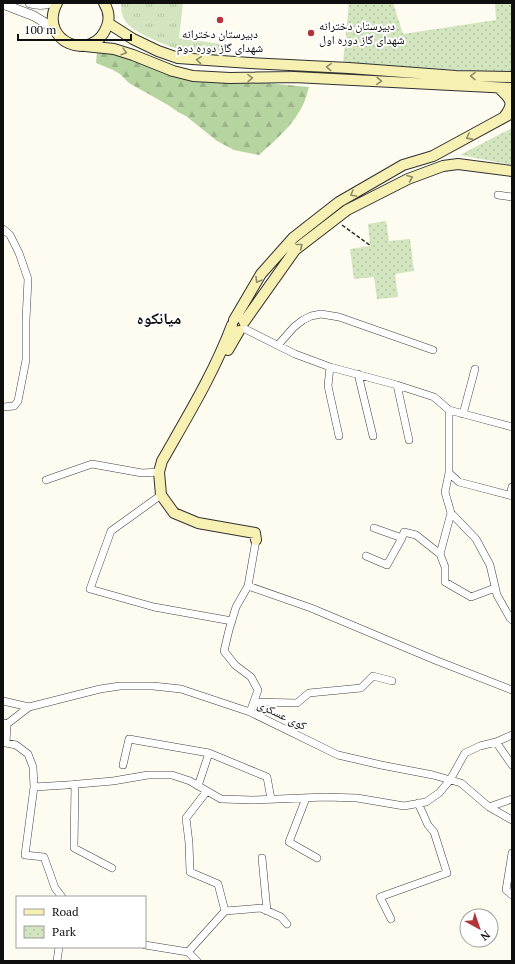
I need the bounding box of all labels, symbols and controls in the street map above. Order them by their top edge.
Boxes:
marker: دبیرستان دخترانه شهدای گاز دوره دوم [215,15,225,25]
scale bar [18,16,131,42]
place label: دبیرستان دخترانه شهدای گاز دوره اول [319,18,405,47]
text: 100 m [24,22,57,37]
place label: دبیرستان دخترانه شهدای گاز دوره دوم [177,26,263,56]
marker: دبیرستان دخترانه شهدای گاز دوره اول [306,28,316,38]
one-way arrow [120,47,127,56]
one-way arrow [196,55,203,64]
one-way arrow [326,63,332,72]
one-way arrow [470,72,476,80]
one-way arrow [247,73,253,82]
one-way arrow [376,77,382,86]
one-way arrow [466,132,473,139]
one-way arrow [407,175,414,183]
one-way arrow [350,190,357,197]
one-way arrow [296,244,303,251]
one-way arrow [255,276,262,284]
district label: میانکوه [137,307,181,329]
street label: کوی عسکری [255,696,309,733]
legend [16,896,146,948]
text: Road [52,904,79,919]
north arrow [459,908,499,948]
text: Park [52,924,77,939]
text: N [477,928,493,944]

